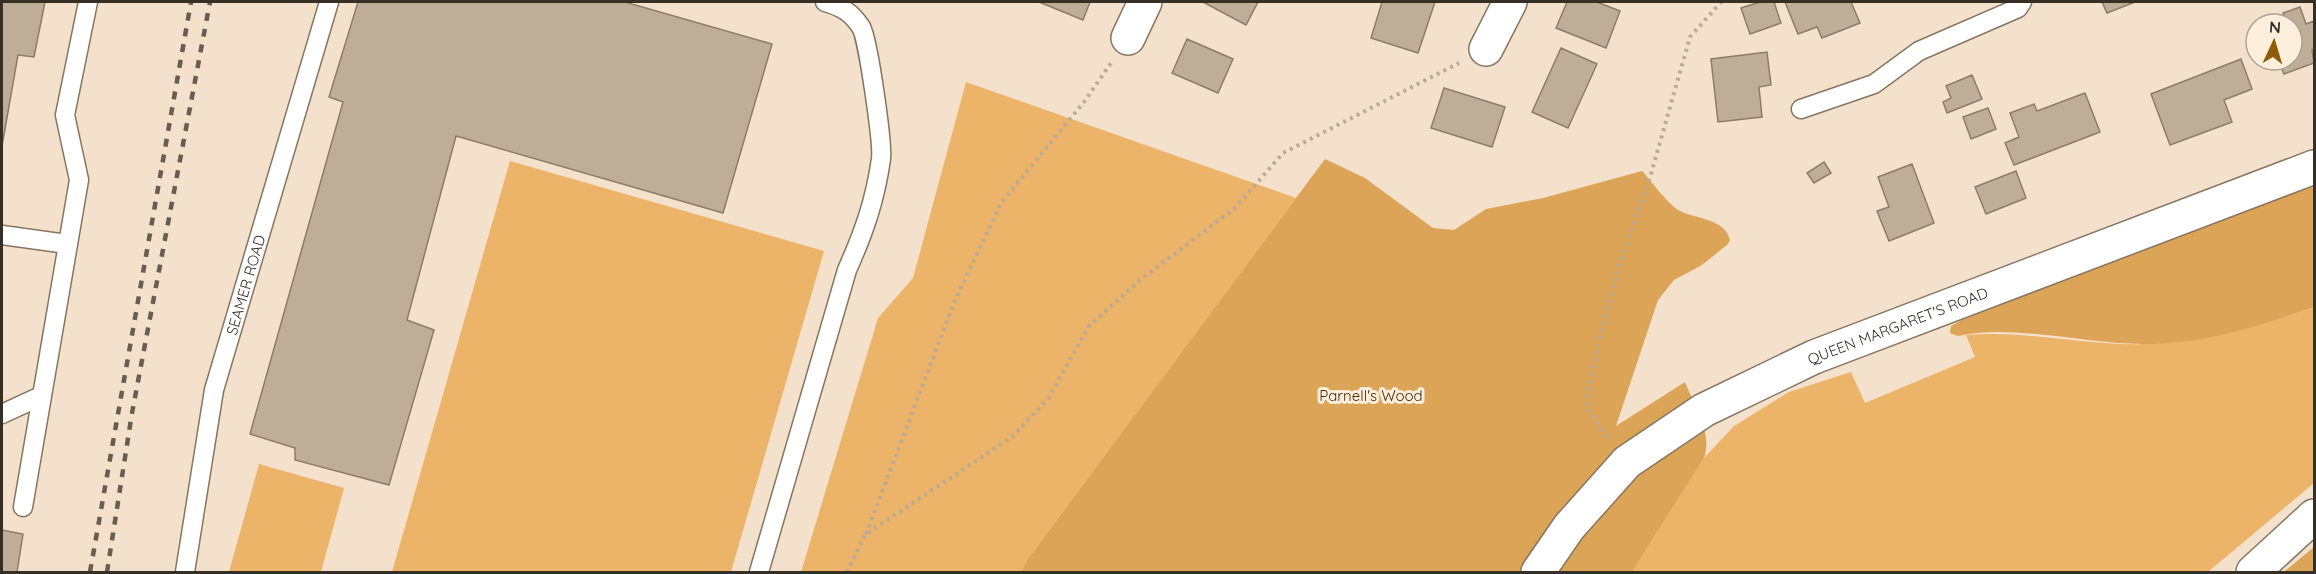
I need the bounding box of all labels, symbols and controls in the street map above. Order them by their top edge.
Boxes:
north arrow [2244,12,2304,72]
text: N [2268,17,2282,37]
street label: SEAMER ROAD [221,232,269,337]
street label: QUEEN MARGARET'S ROAD [1804,282,1991,368]
park label: Parnell's Wood [1319,386,1423,405]

